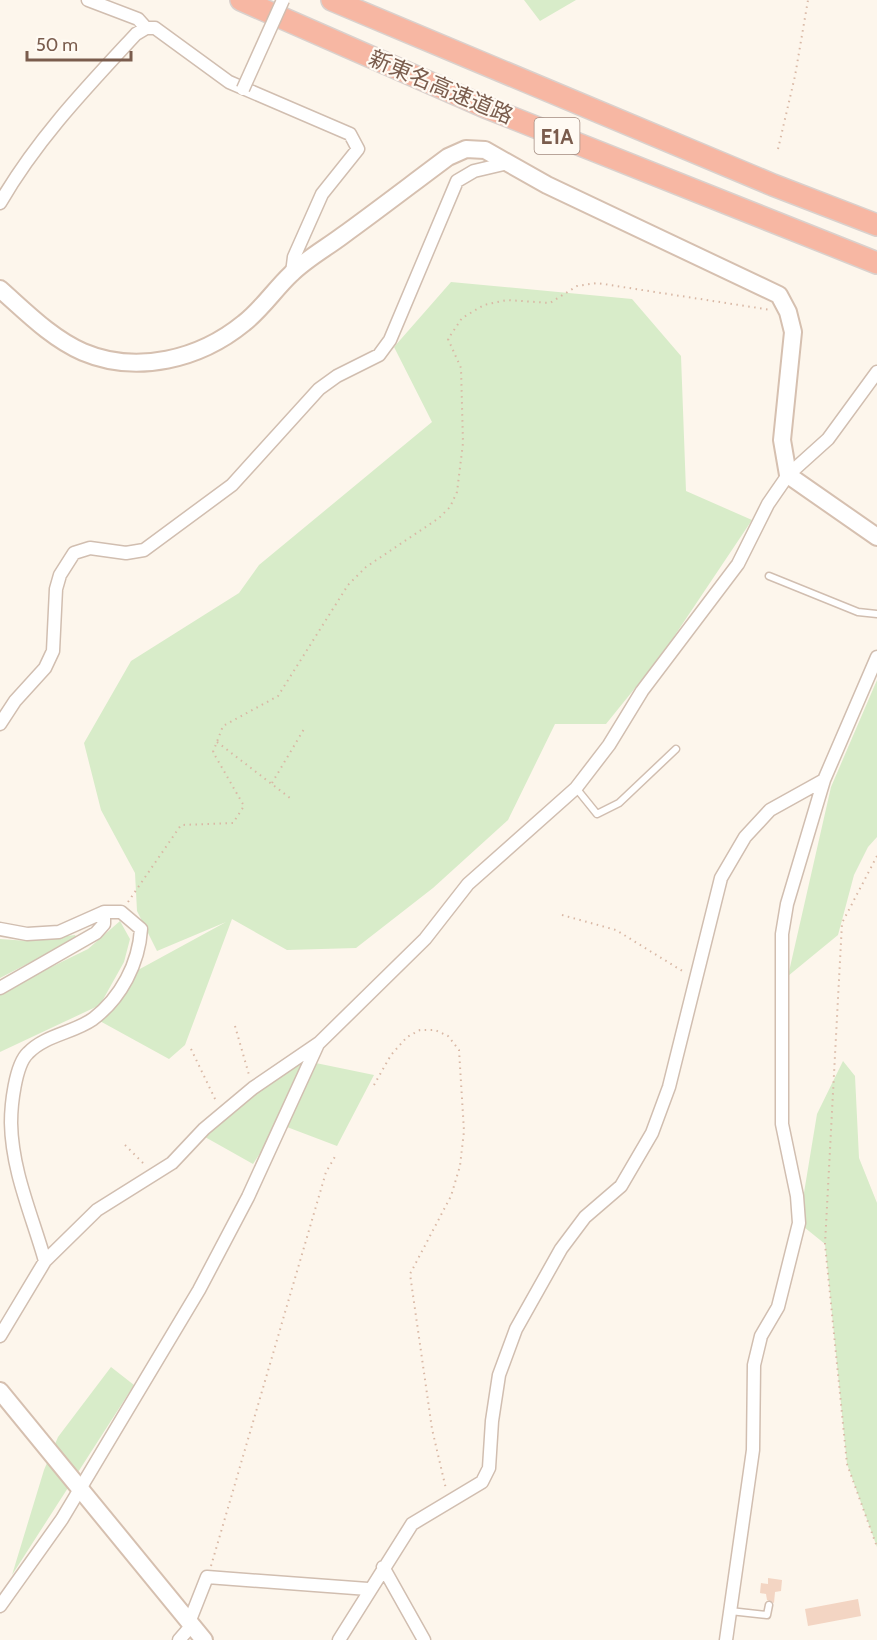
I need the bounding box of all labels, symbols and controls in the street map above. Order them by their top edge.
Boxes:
scale bar [27,24,130,62]
text: 50 m [36,34,78,56]
street label: 新東名高速道路 [365,44,517,130]
road number: E1A [534,118,580,154]

